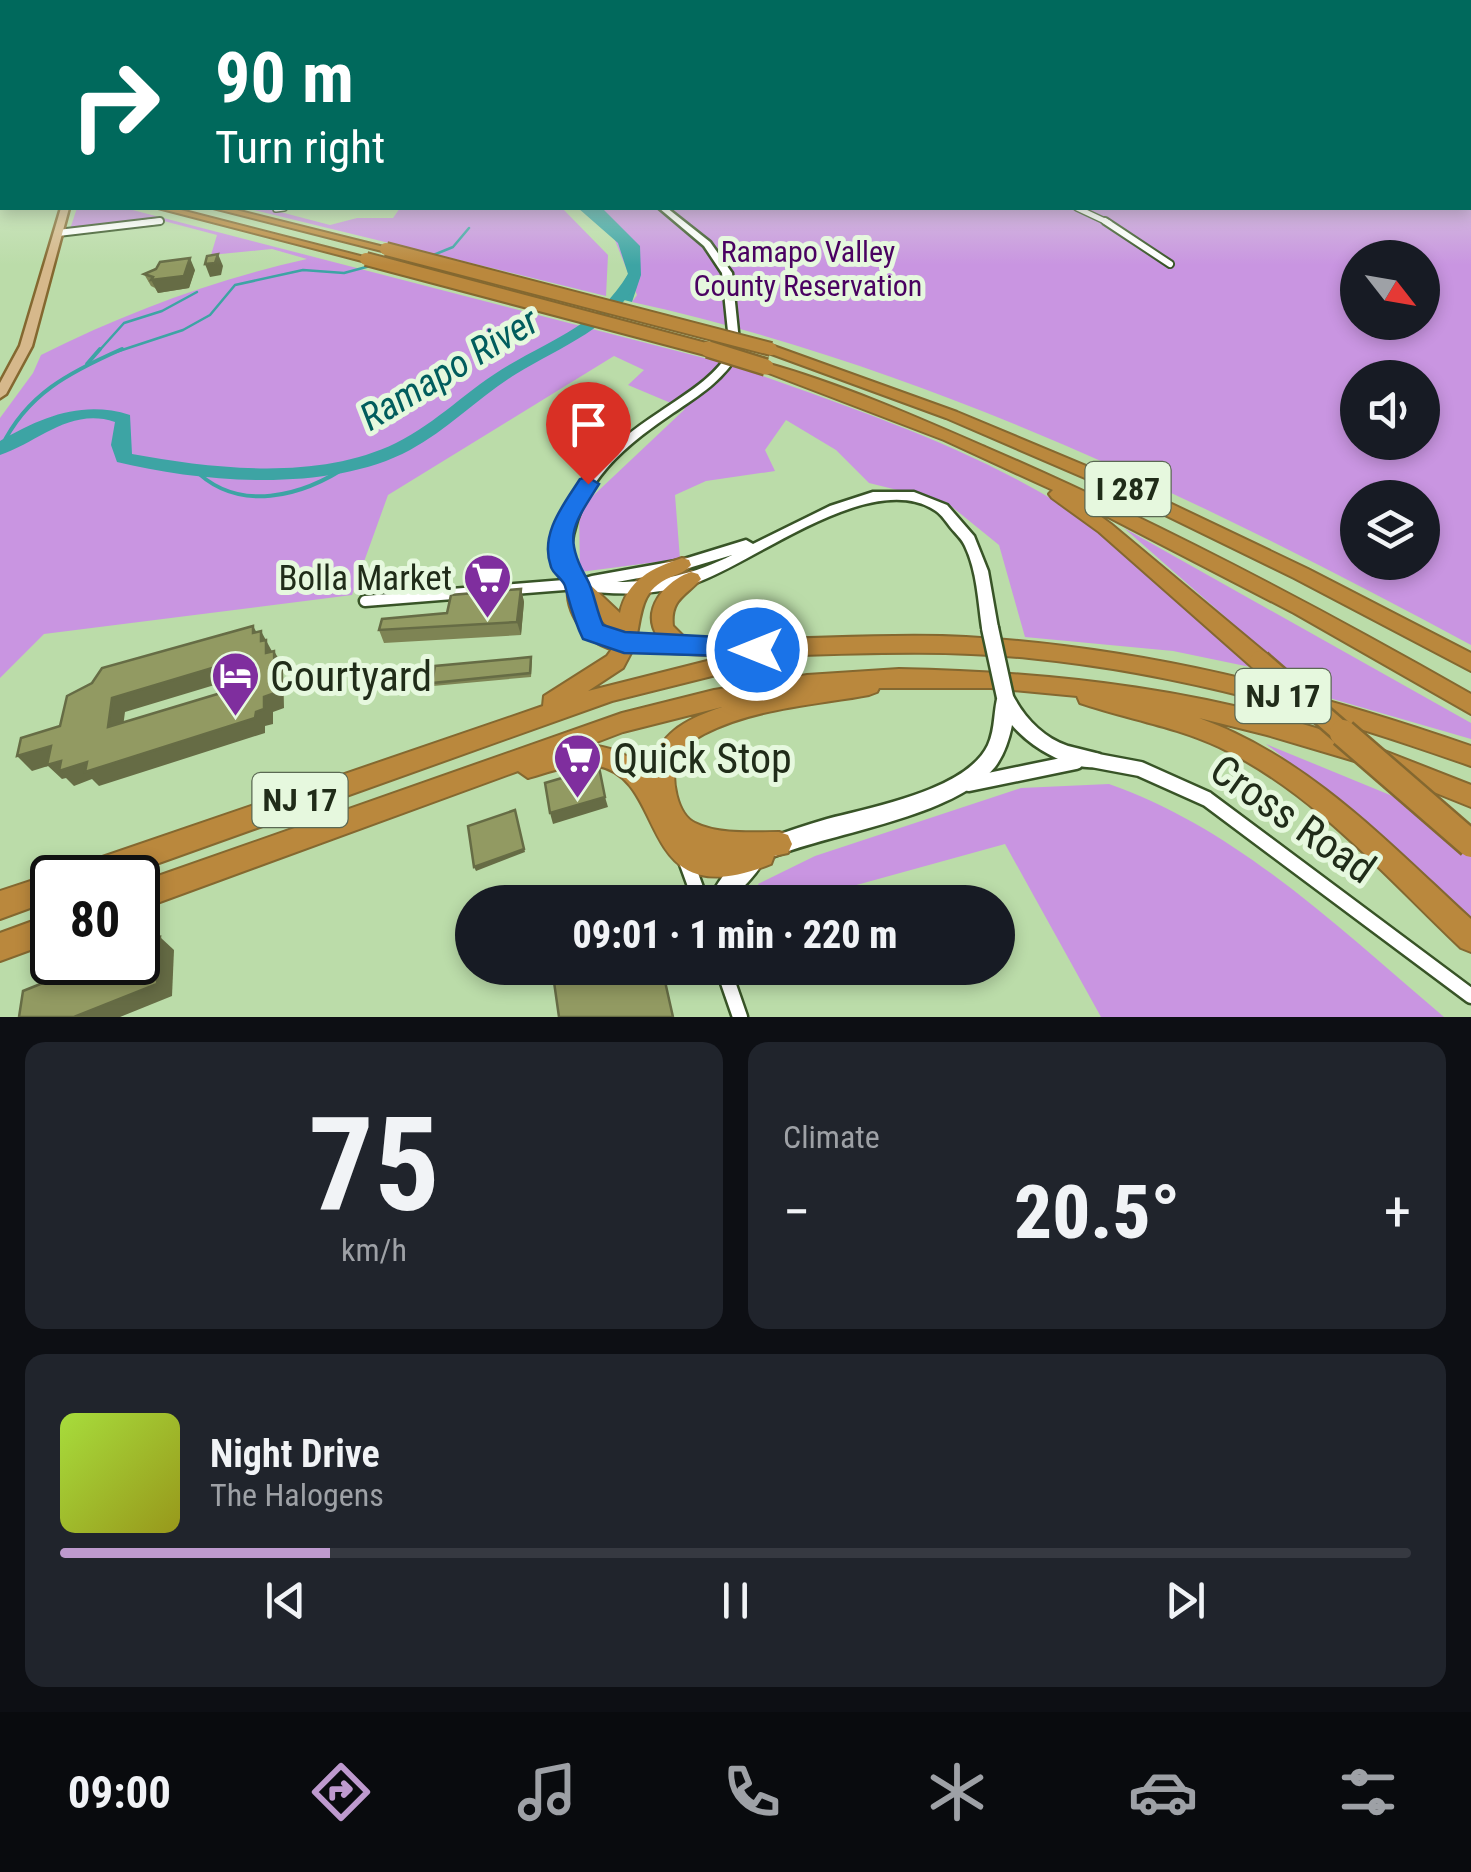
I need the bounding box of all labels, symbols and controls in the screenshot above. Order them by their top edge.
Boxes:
text: 90 m [215,37,354,119]
icon: right [50,40,180,170]
text: Turn right [215,121,385,174]
park label: Ramapo Valley County Reservation [694,234,922,303]
north arrow [1340,240,1440,340]
map controls [1340,240,1440,580]
water label: Ramapo River [352,298,547,439]
button: sound [1340,360,1440,460]
pin [546,382,631,485]
icon: arrive [561,397,616,452]
road number: I 287 [1086,462,1170,516]
button: layers [1340,480,1440,580]
supermarket icon: Bolla Market [461,552,513,620]
place label: Bolla Market [278,558,452,599]
position arrow [705,598,809,702]
hotel icon: Courtyard [209,650,261,718]
place label: Courtyard [270,652,432,701]
road number: NJ 17 [1236,669,1330,723]
supermarket icon: Quick Stop [552,732,604,800]
place label: Quick Stop [613,734,792,783]
street label: Cross Road [1201,745,1385,893]
road number: NJ 17 [252,773,348,827]
speed limit sign: 80 [30,855,160,985]
text: 09:01 · 1 min · 220 m [573,913,897,957]
text: 75 [308,1089,440,1242]
text: Climate [783,1118,880,1156]
text: 20.5° [1014,1168,1180,1256]
text: − [783,1180,811,1244]
text: + [1384,1180,1411,1244]
text: km/h [341,1231,407,1269]
text: Night Drive [210,1432,380,1476]
text: The Halogens [210,1476,384,1514]
icon: previous [258,1573,313,1628]
icon: pause [708,1573,763,1628]
icon: next [1158,1573,1213,1628]
icon: directions [306,1757,376,1827]
icon: music [512,1757,582,1827]
icon: phone [717,1757,787,1827]
icon: climate [922,1757,992,1827]
icon: car [1128,1757,1198,1827]
icon: filters [1333,1757,1403,1827]
text: 09:00 [68,1766,171,1819]

